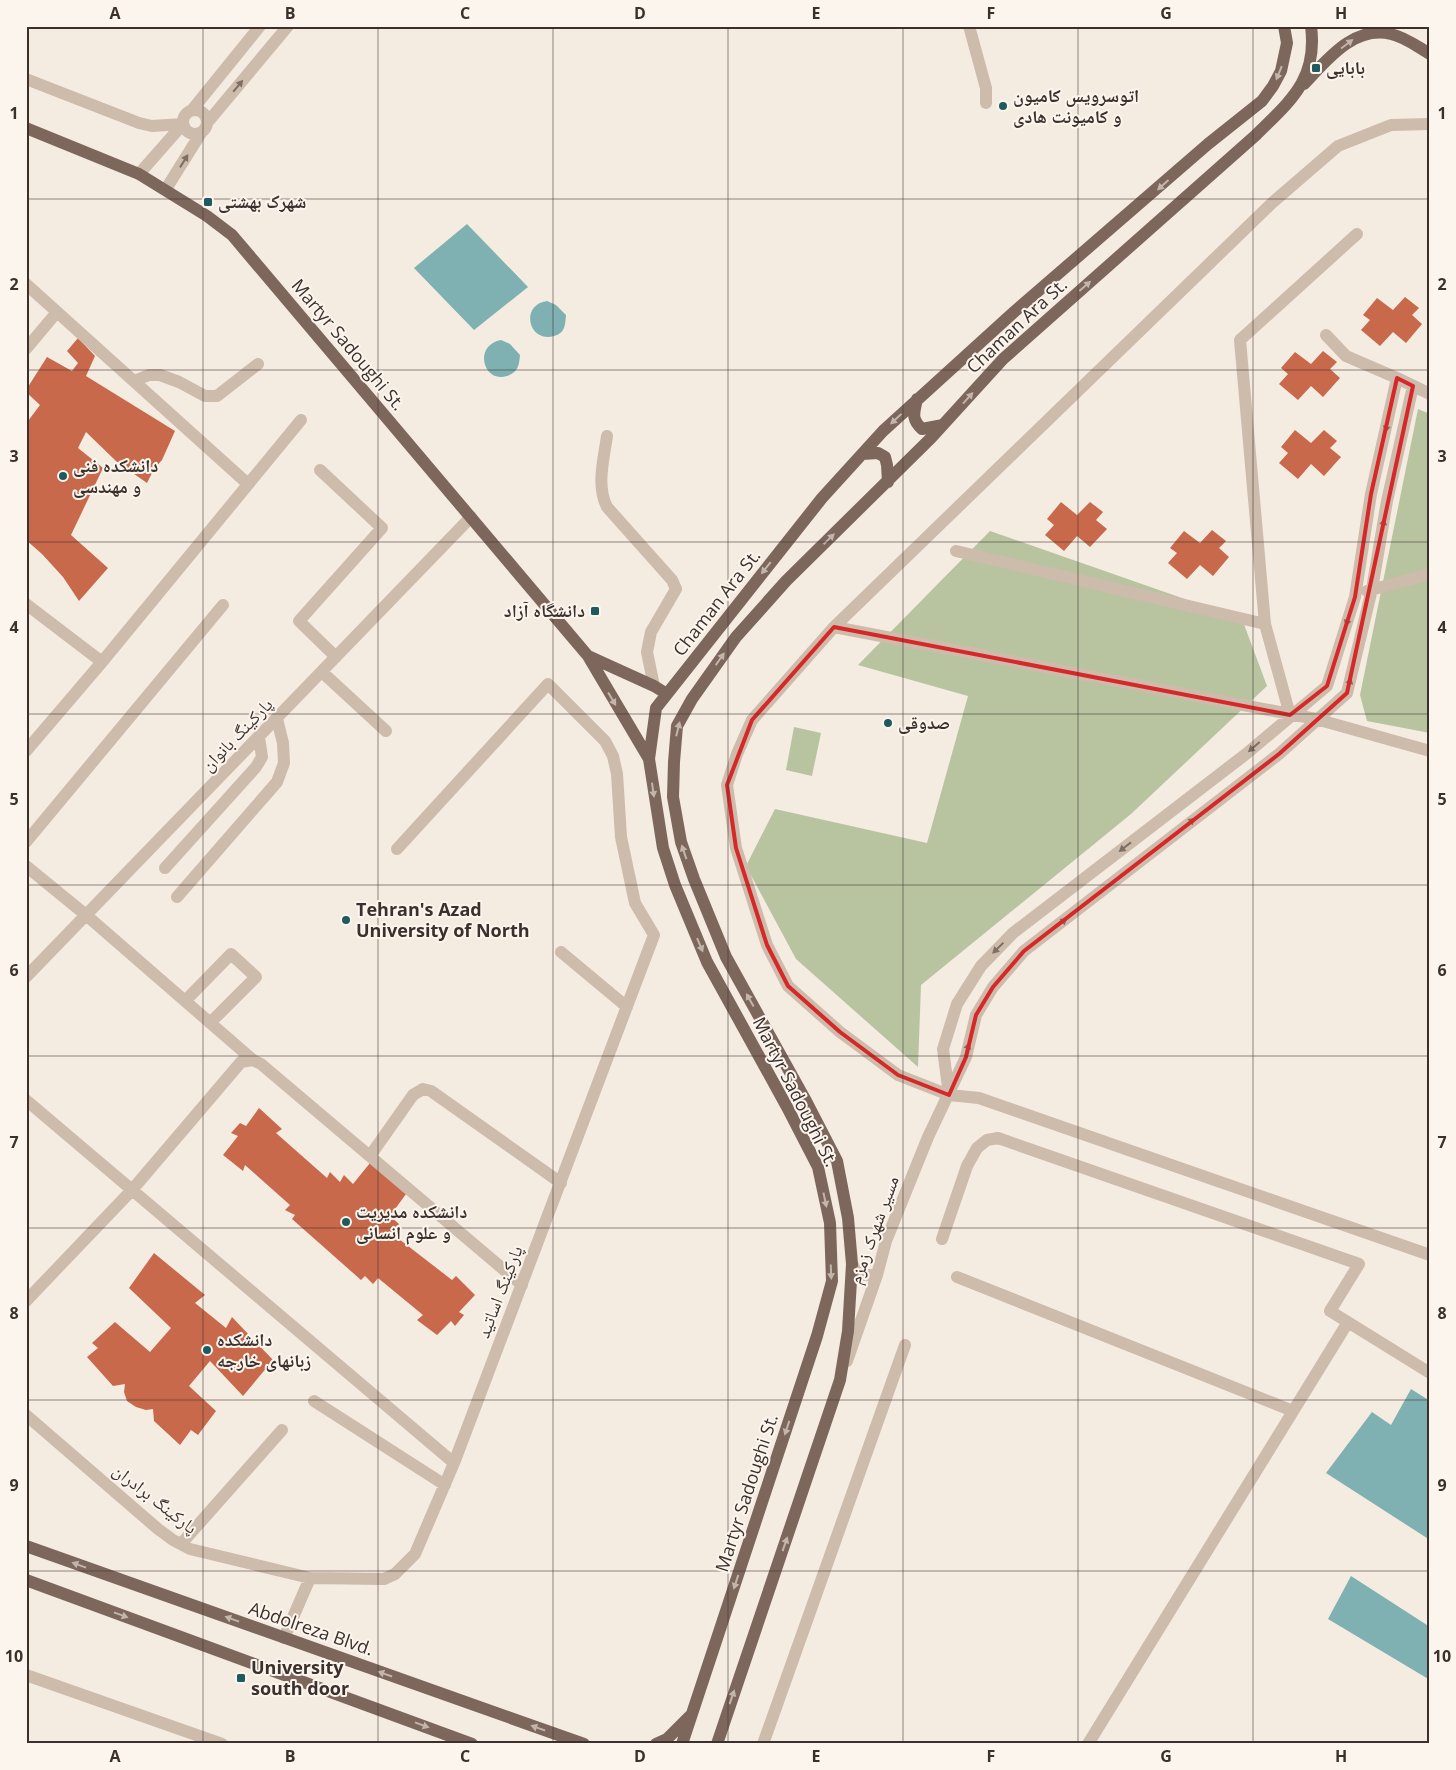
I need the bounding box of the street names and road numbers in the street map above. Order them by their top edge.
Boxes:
street label: Chaman Ara St. [961,272,1072,378]
street label: Martyr Sadoughi St. [287,274,411,415]
street label: Chaman Ara St. [667,544,765,661]
street label: پارکینگ بانوان [195,692,277,776]
street label: Martyr Sadoughi St. [748,1013,844,1170]
street label: مسیر شهرک زمزم [842,1172,905,1287]
street label: پارکینگ اساتید [470,1242,528,1341]
street label: Martyr Sadoughi St. [709,1411,783,1575]
street label: پارکینگ برادران [108,1458,203,1539]
street label: Abdolreza Blvd. [246,1596,377,1661]

